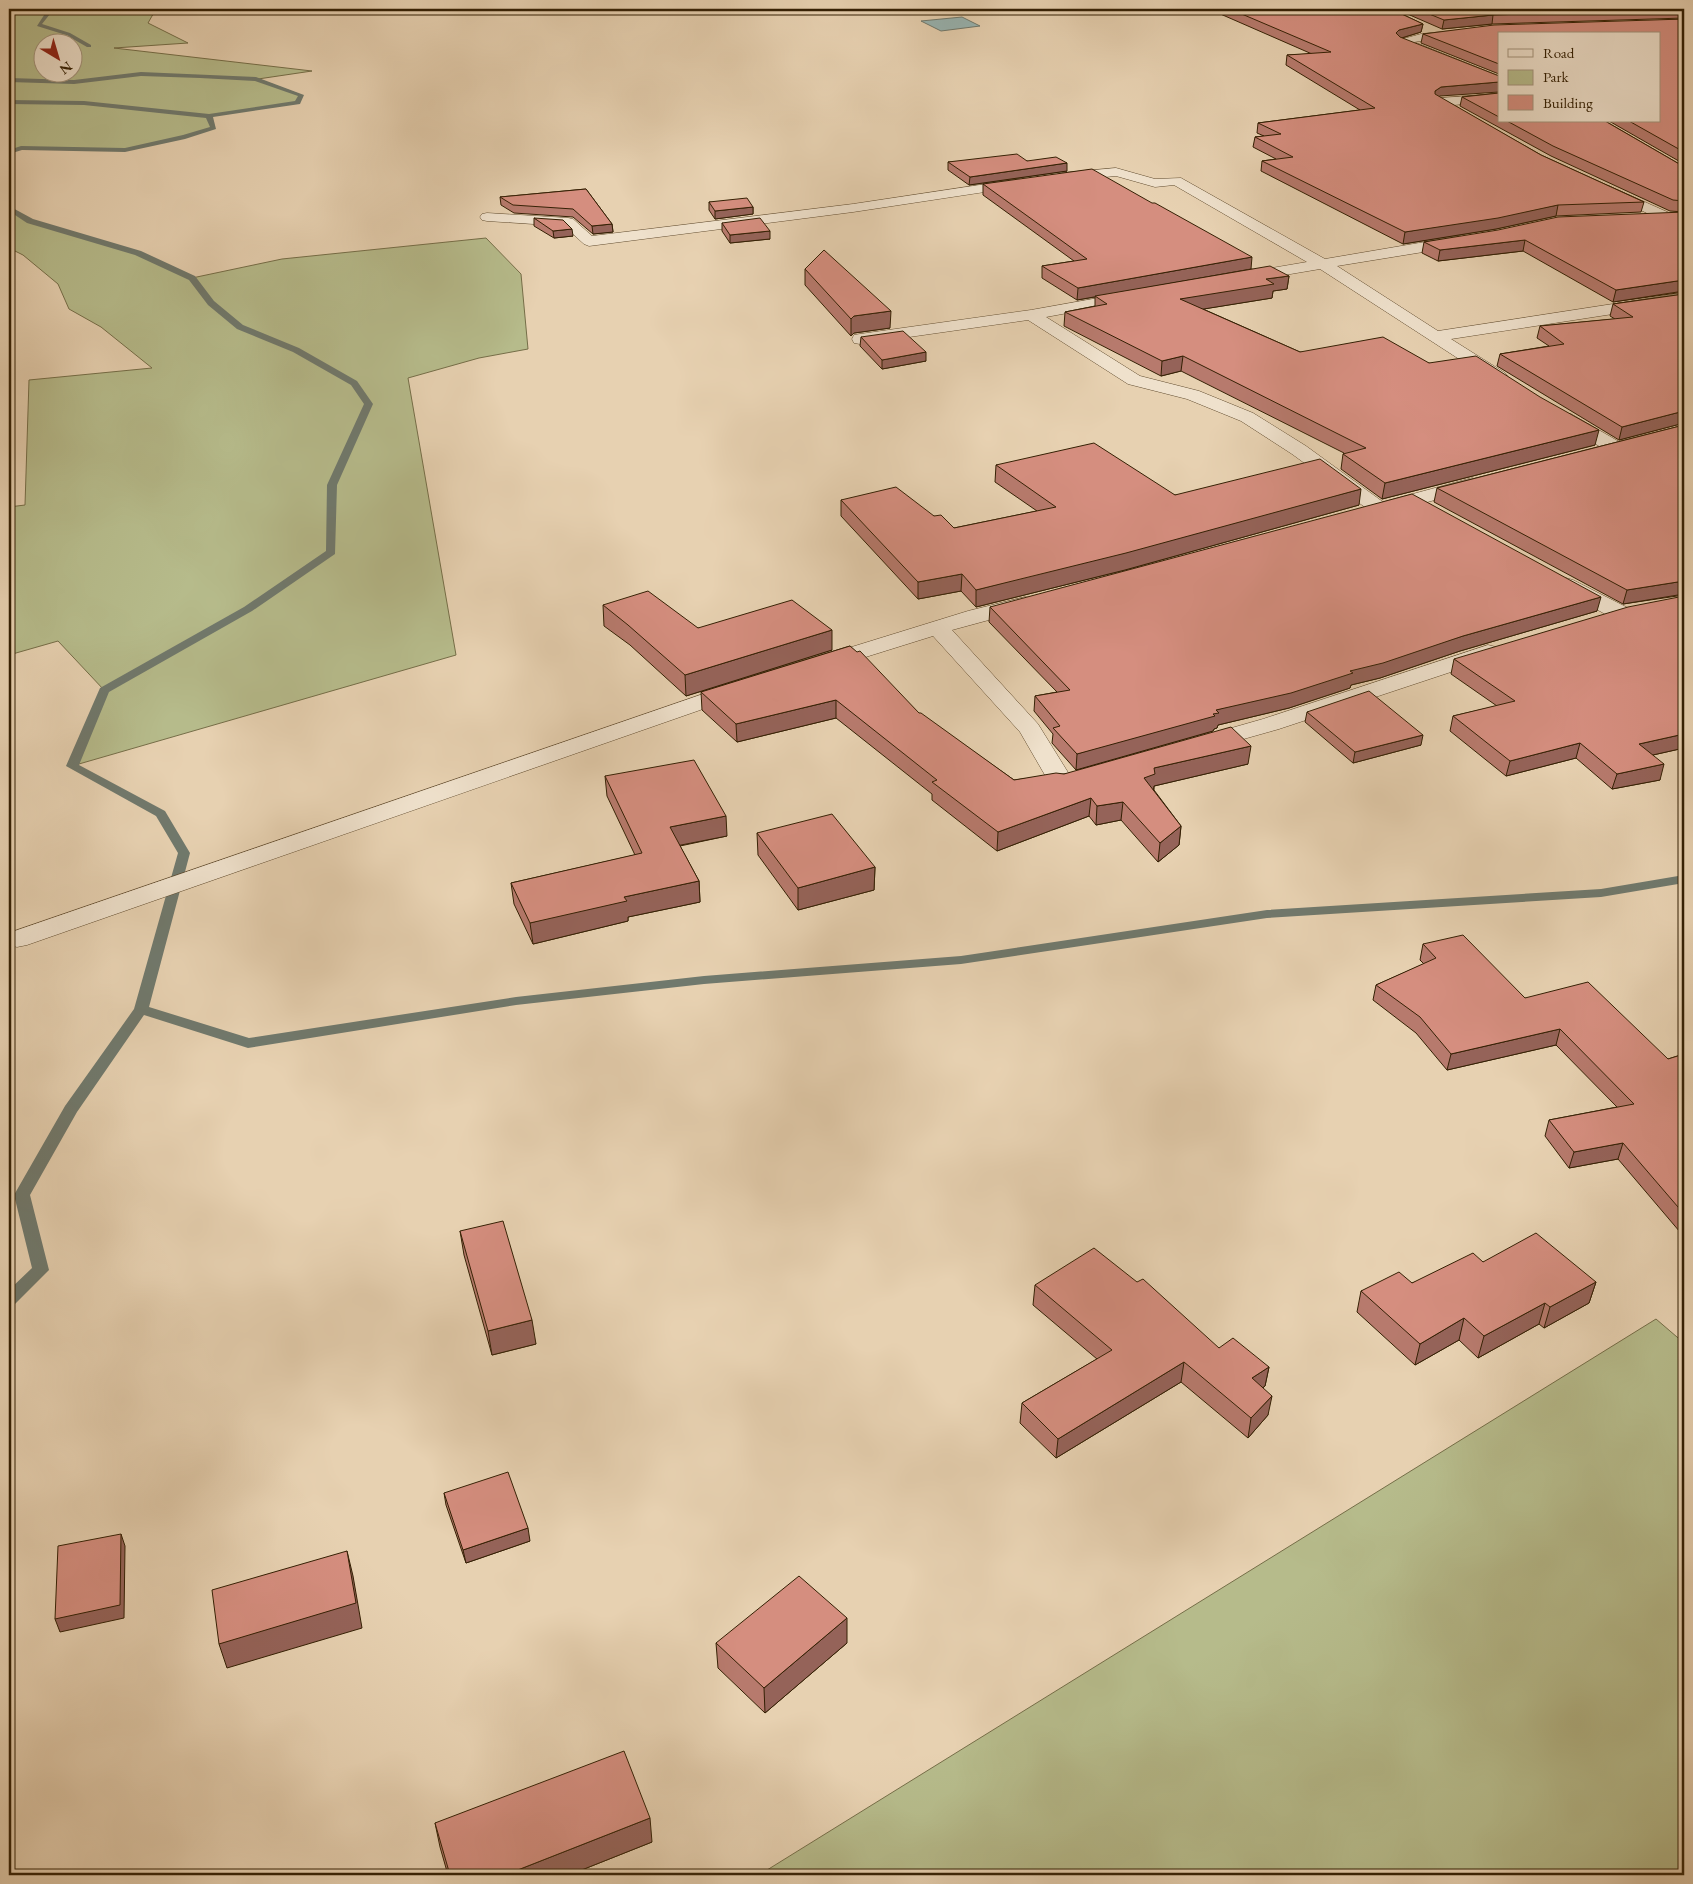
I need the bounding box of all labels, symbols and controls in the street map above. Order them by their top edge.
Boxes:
north arrow [32,32,82,82]
legend [1498,32,1660,122]
text: Road [1543,43,1575,62]
text: N [55,58,76,79]
text: Park [1543,67,1570,86]
text: Building [1543,93,1593,112]

